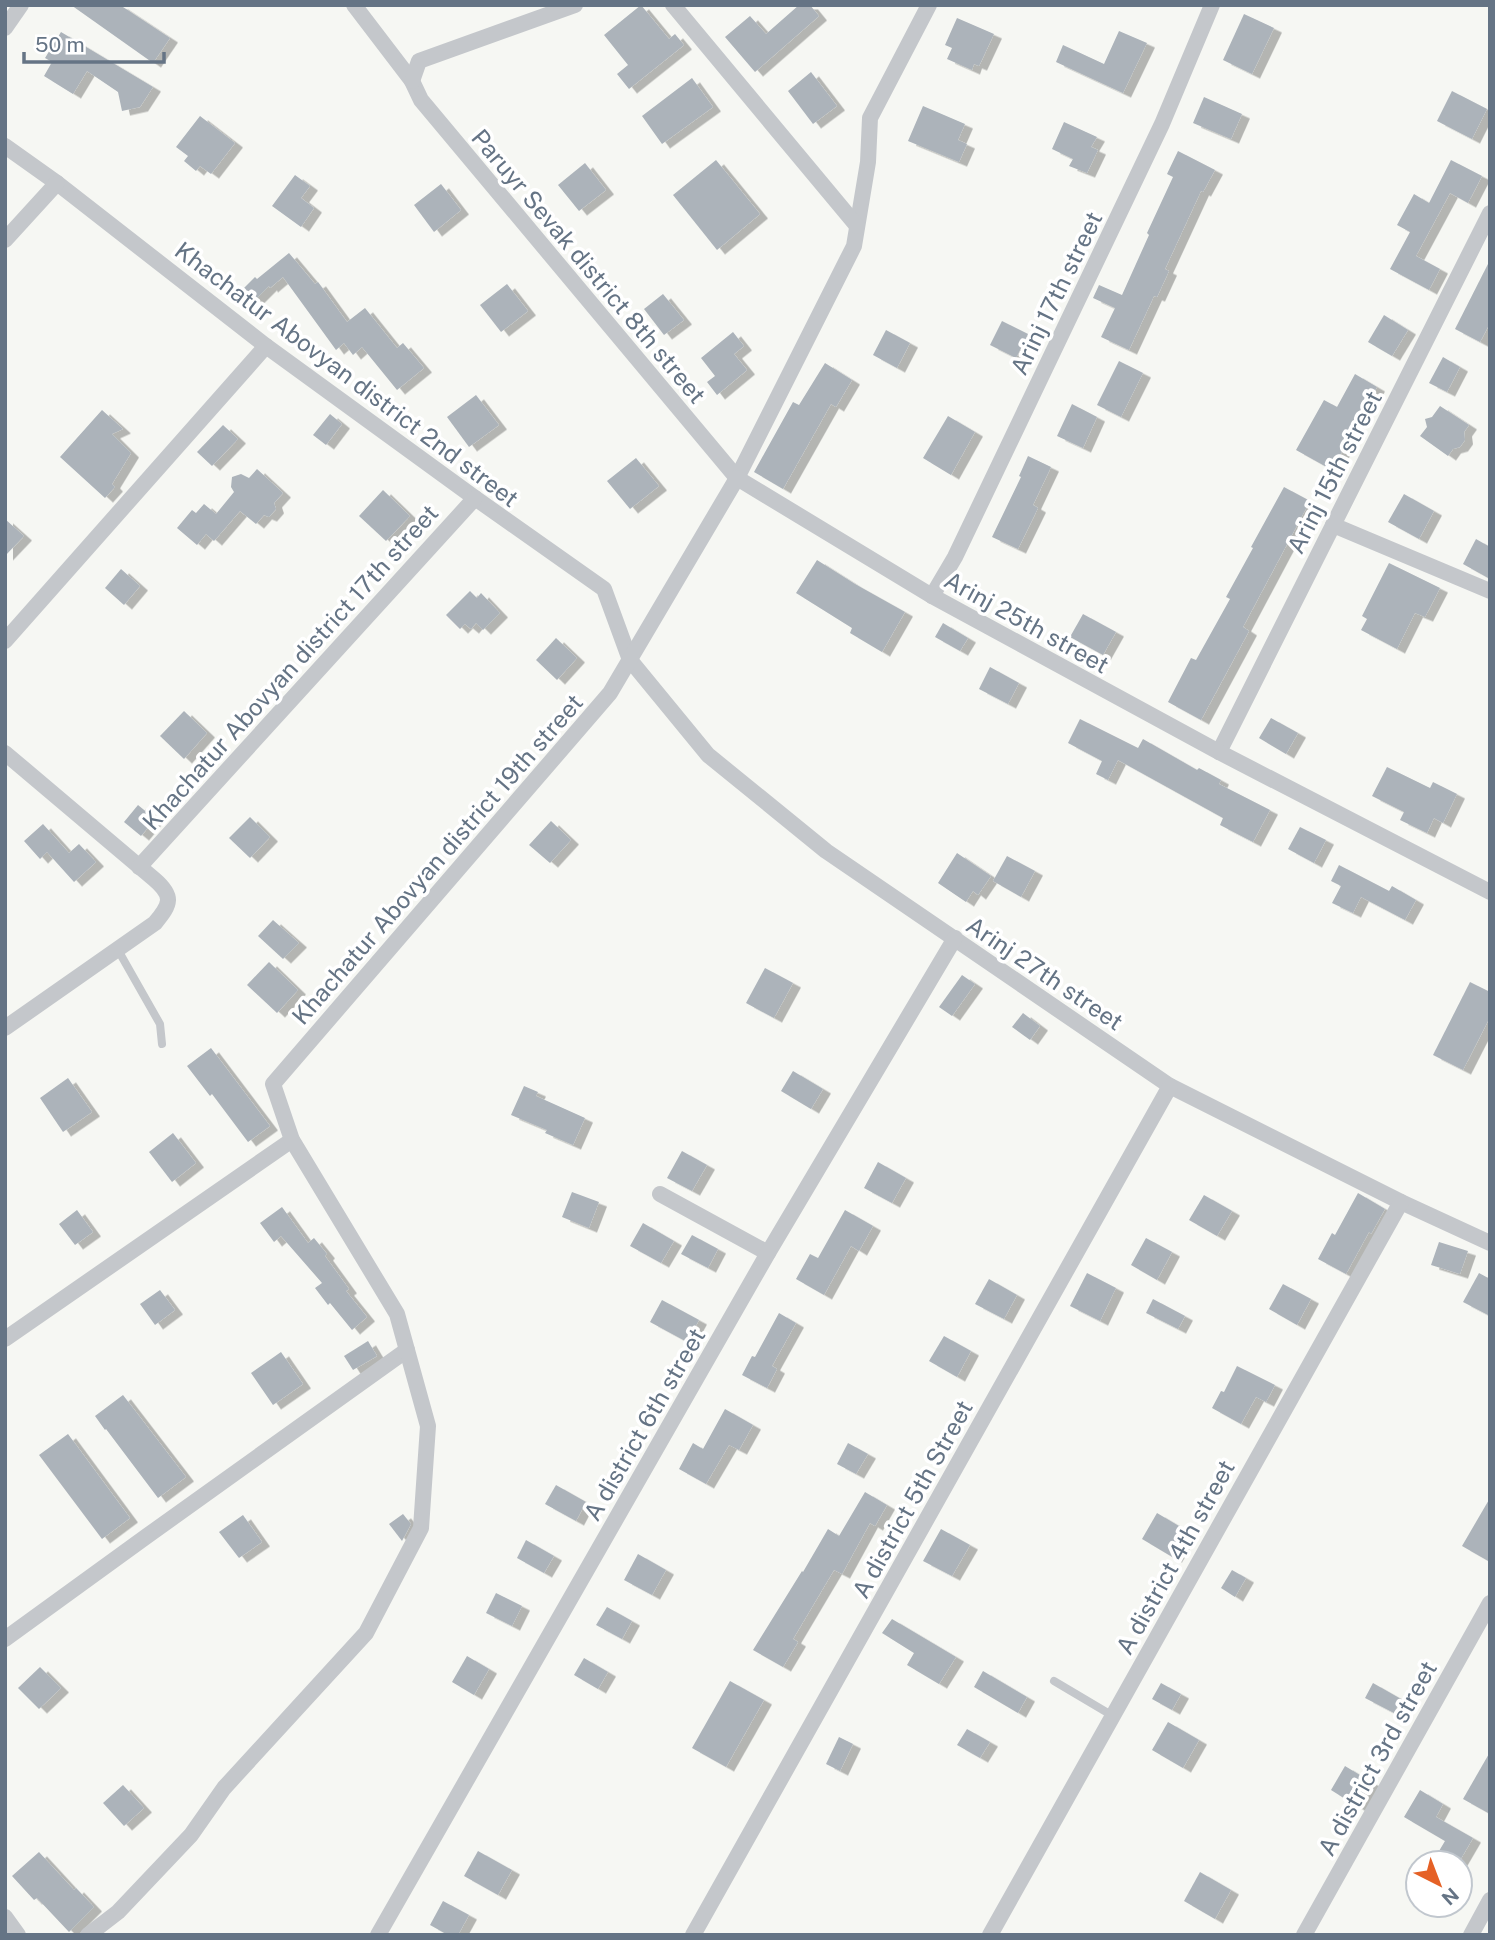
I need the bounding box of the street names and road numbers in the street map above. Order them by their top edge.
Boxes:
street label: Paruyr Sevak district 8th street [466,123,712,409]
street label: Arinj 17th street [1004,207,1108,379]
street label: Khachatur Abovyan district 2nd street [170,236,524,512]
street label: Arinj 15th street [1281,386,1387,558]
street label: Khachatur Abovyan district 17th street [136,499,444,835]
street label: Arinj 25th street [940,565,1114,679]
street label: Khachatur Abovyan district 19th street [286,688,588,1030]
street label: Arinj 27th street [961,910,1129,1036]
street label: A district 6th street [578,1323,710,1525]
street label: A district 5th Street [846,1395,978,1603]
street label: A district 4th street [1110,1455,1240,1659]
street label: A district 3rd street [1312,1656,1442,1860]

